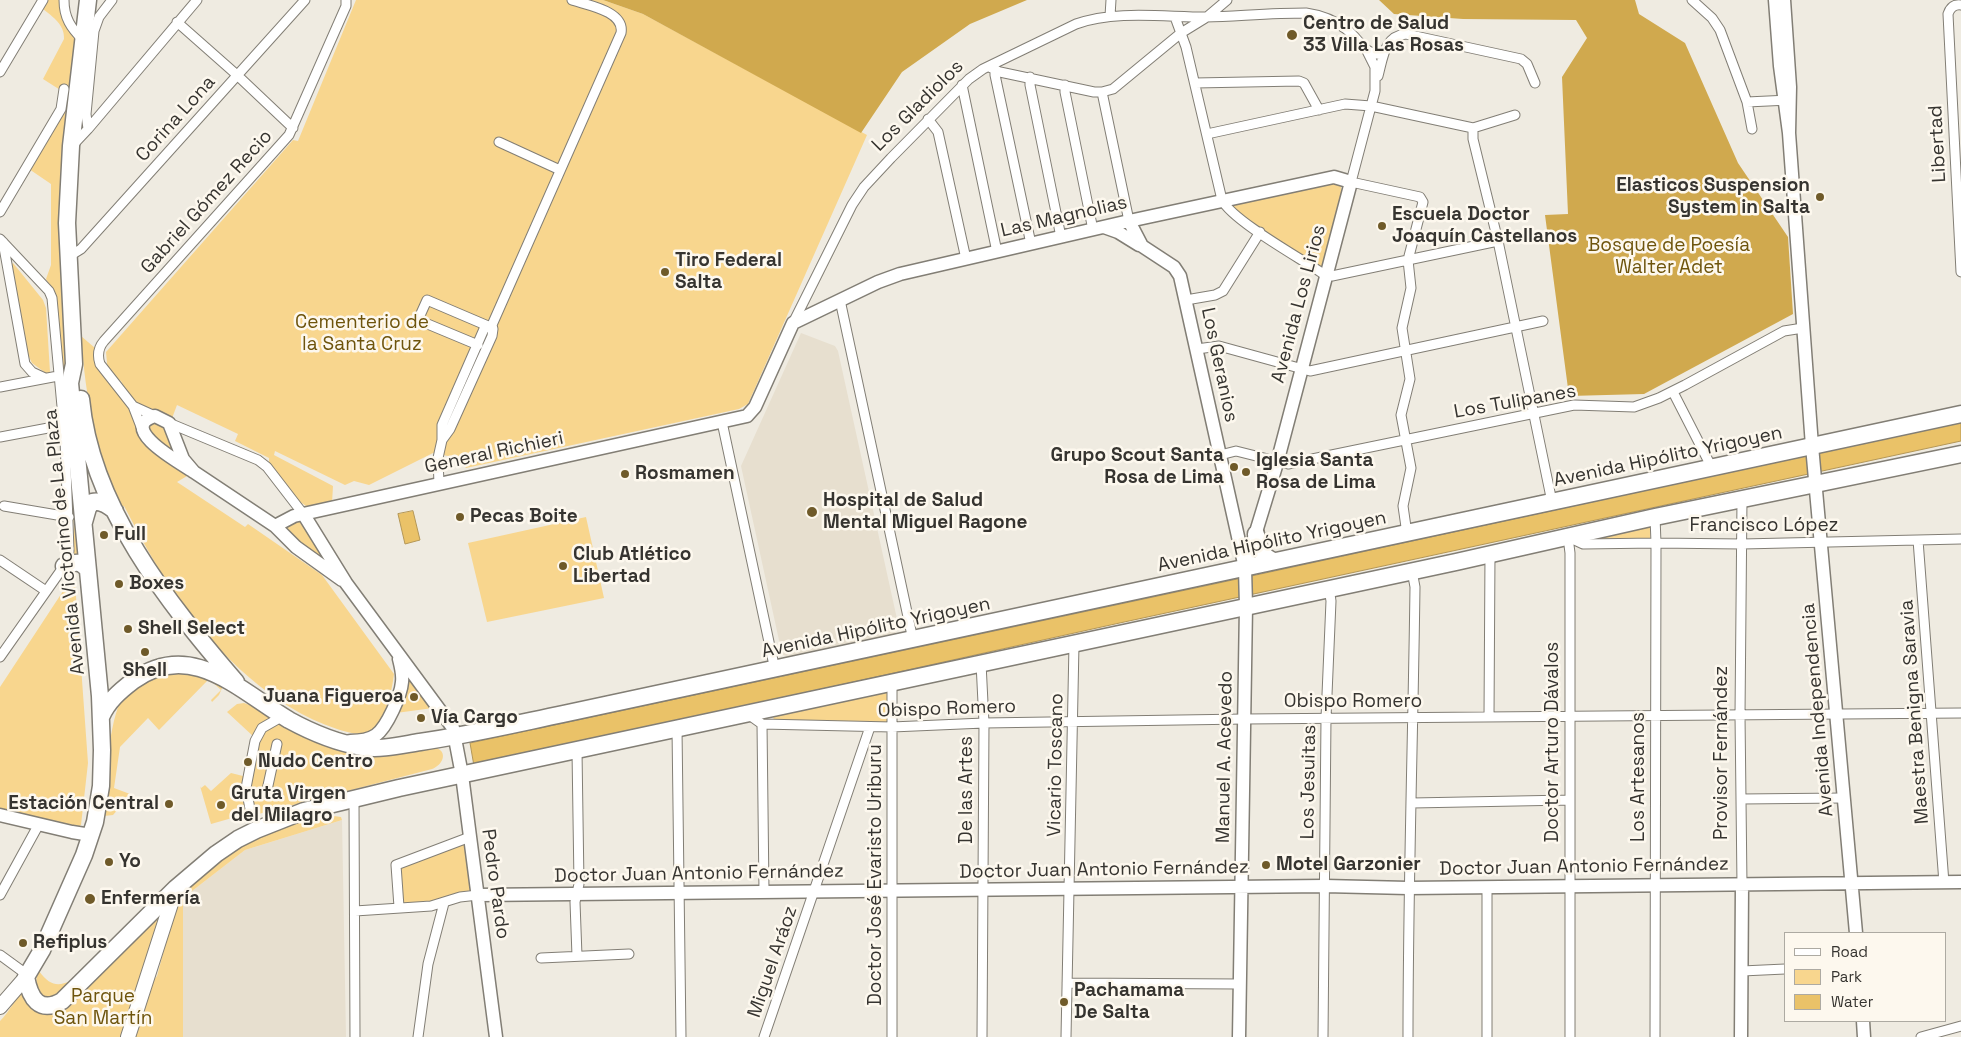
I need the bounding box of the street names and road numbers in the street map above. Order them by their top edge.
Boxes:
street label: Los Gladiolos [868,56,968,156]
street label: Corina Lona [131,71,221,167]
street label: Libertad [1925,105,1951,183]
street label: Gabriel Gómez Recio [136,125,278,279]
street label: Las Magnolias [999,191,1129,243]
street label: Avenida Los Lirios [1267,223,1331,385]
street label: Los Geranios [1196,306,1242,424]
street label: Los Tulipanes [1452,380,1578,424]
street label: Avenida Victorino de La Plaza [40,408,90,676]
street label: Avenida Hipólito Yrigoyen [1552,422,1784,492]
street label: General Richieri [422,427,566,479]
street label: Avenida Hipólito Yrigoyen [1156,507,1388,577]
street label: Francisco López [1690,515,1838,537]
street label: Avenida Hipólito Yrigoyen [760,593,992,663]
street label: Maestra Benigna Saravia [1896,599,1934,825]
street label: Avenida Independencia [1797,602,1839,818]
street label: Doctor Arturo Dávalos [1542,642,1564,842]
street label: Provisor Fernández [1711,666,1733,840]
street label: Manuel A. Acevedo [1212,671,1238,843]
street label: Obispo Romero [1284,691,1422,713]
street label: Vicario Toscano [1043,693,1069,837]
street label: Obispo Romero [877,695,1017,723]
street label: Los Artesanos [1628,712,1650,842]
street label: Los Jesuitas [1297,724,1321,840]
street label: De las Artes [956,736,978,844]
street label: Doctor José Evaristo Uriburu [865,744,887,1006]
street label: Pedro Pardo [476,827,514,941]
street label: Doctor Juan Antonio Fernández [1439,853,1729,881]
street label: Doctor Juan Antonio Fernández [959,856,1249,884]
street label: Doctor Juan Antonio Fernández [554,860,844,888]
street label: Miguel Aráoz [743,903,803,1021]

